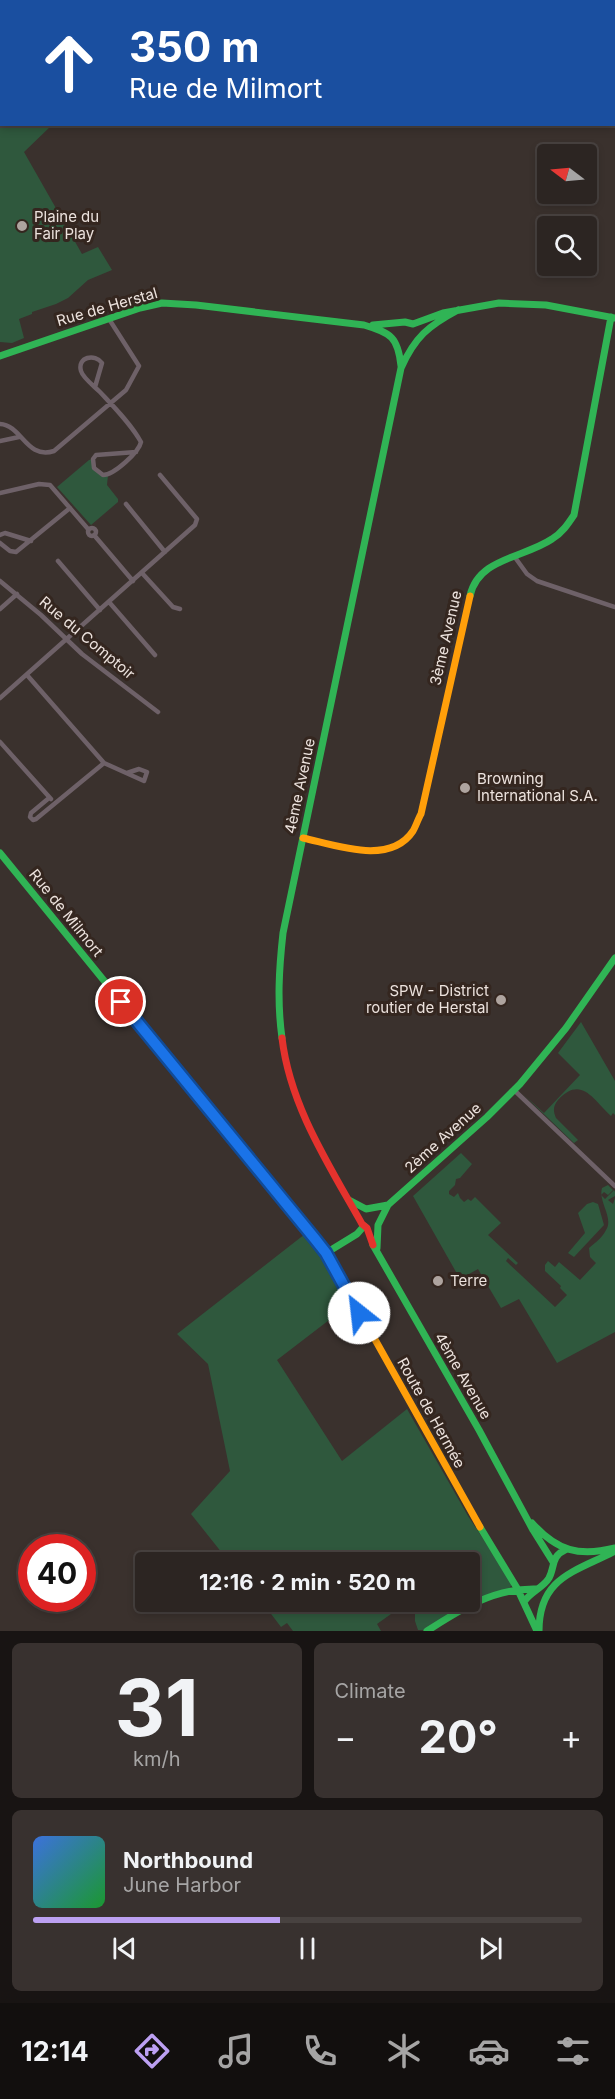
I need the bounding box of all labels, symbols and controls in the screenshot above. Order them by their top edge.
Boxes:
text: 350 m [129,21,260,72]
icon: ahead [30,24,108,102]
text: Rue de Milmort [129,72,322,105]
north arrow [537,144,597,204]
map controls [537,144,597,276]
place label: Plaine du Fair Play [34,207,99,243]
button: search [537,216,597,276]
marker: Plaine du Fair Play [15,219,29,233]
street label: Rue de Herstal [54,283,160,330]
street label: 3ème Avenue [425,589,466,687]
street label: Rue du Comptoir [36,592,139,683]
street label: 4ème Avenue [280,736,319,835]
place label: Browning International S.A. [477,769,598,805]
marker: Browning International S.A. [458,781,472,795]
street label: Rue de Milmort [25,865,108,960]
pin [95,976,146,1027]
place label: SPW - District routier de Herstal [366,981,489,1017]
icon: arrive [104,985,137,1018]
marker: SPW - District routier de Herstal [494,993,508,1007]
street label: 2ème Avenue [400,1098,485,1177]
place label: Terre [450,1271,487,1290]
marker: Terre [431,1274,445,1288]
position arrow [327,1281,391,1345]
street label: 4ème Avenue [431,1329,496,1423]
street label: Route de Hermée [393,1354,470,1471]
speed limit sign: 40 [18,1534,96,1612]
text: 12:16 · 2 min · 520 m [199,1569,416,1595]
text: 31 [115,1660,199,1755]
text: Climate [335,1679,406,1703]
text: 20° [419,1709,498,1764]
text: − [335,1717,356,1757]
text: + [560,1717,582,1757]
text: km/h [133,1747,181,1771]
text: Northbound [123,1847,253,1873]
text: June Harbor [123,1873,241,1897]
icon: previous [108,1932,141,1965]
icon: pause [291,1932,324,1965]
icon: next [474,1932,507,1965]
icon: directions [131,2030,173,2072]
icon: music [215,2030,257,2072]
icon: phone [299,2030,341,2072]
icon: climate [383,2030,425,2072]
icon: car [468,2030,510,2072]
icon: filters [552,2030,594,2072]
text: 12:14 [21,2035,89,2068]

